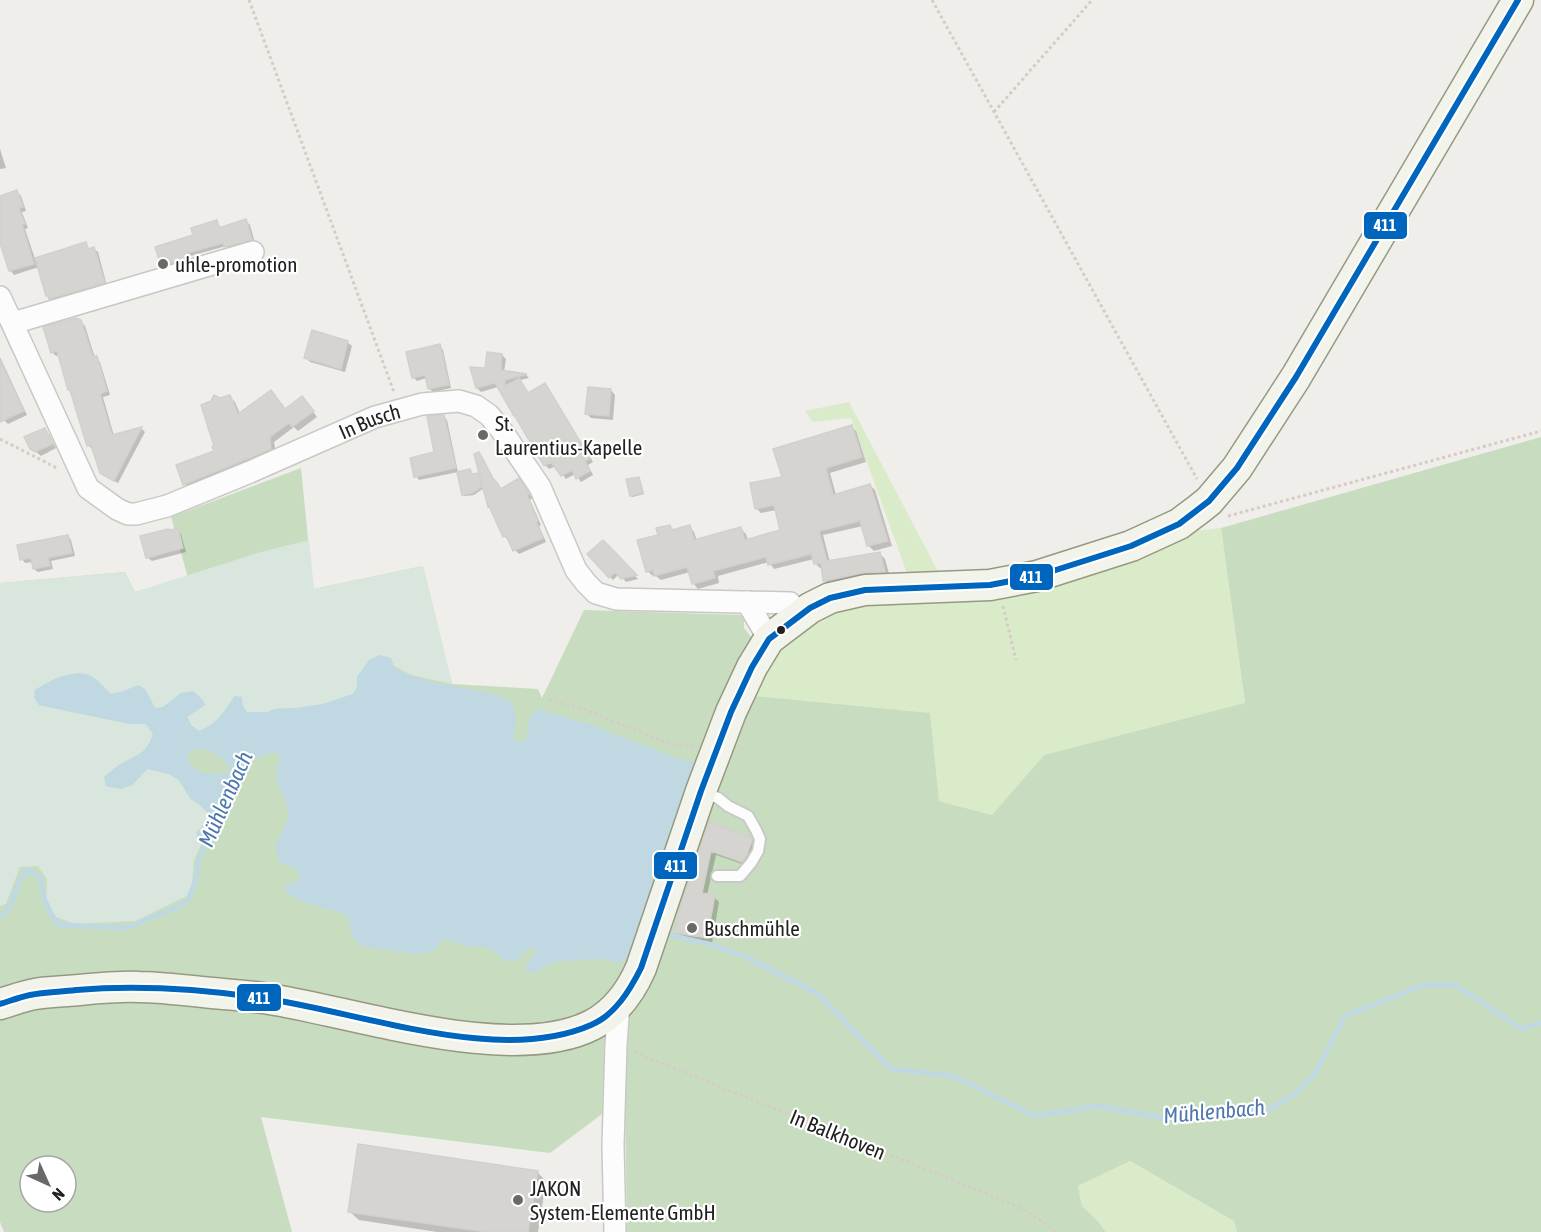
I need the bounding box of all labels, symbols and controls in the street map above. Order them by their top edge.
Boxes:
line badge: 411 [1363,211,1408,240]
text: 411 [1373,216,1397,234]
place label: uhle-promotion [175,252,297,276]
marker: uhle-promotion [156,257,170,271]
street label: In Busch [335,399,403,443]
place label: St. Laurentius-Kapelle [495,411,642,459]
marker: St. Laurentius-Kapelle [476,428,490,442]
line badge: 411 [1009,563,1054,591]
text: 411 [1019,568,1043,586]
unlabelled marker [775,624,787,636]
water label: Mühlenbach [192,747,258,851]
line badge: 411 [653,851,698,880]
text: 411 [664,857,688,875]
place label: Buschmühle [704,916,800,940]
marker: Buschmühle [685,921,699,935]
line badge: 411 [236,983,282,1012]
text: 411 [247,989,271,1007]
water label: Mühlenbach [1162,1094,1266,1128]
street label: In Balkhoven [787,1104,889,1164]
north arrow [18,1154,78,1214]
place label: JAKON System-Elemente GmbH [530,1176,716,1224]
text: N [49,1185,68,1204]
marker: JAKON System-Elemente GmbH [511,1193,525,1207]

